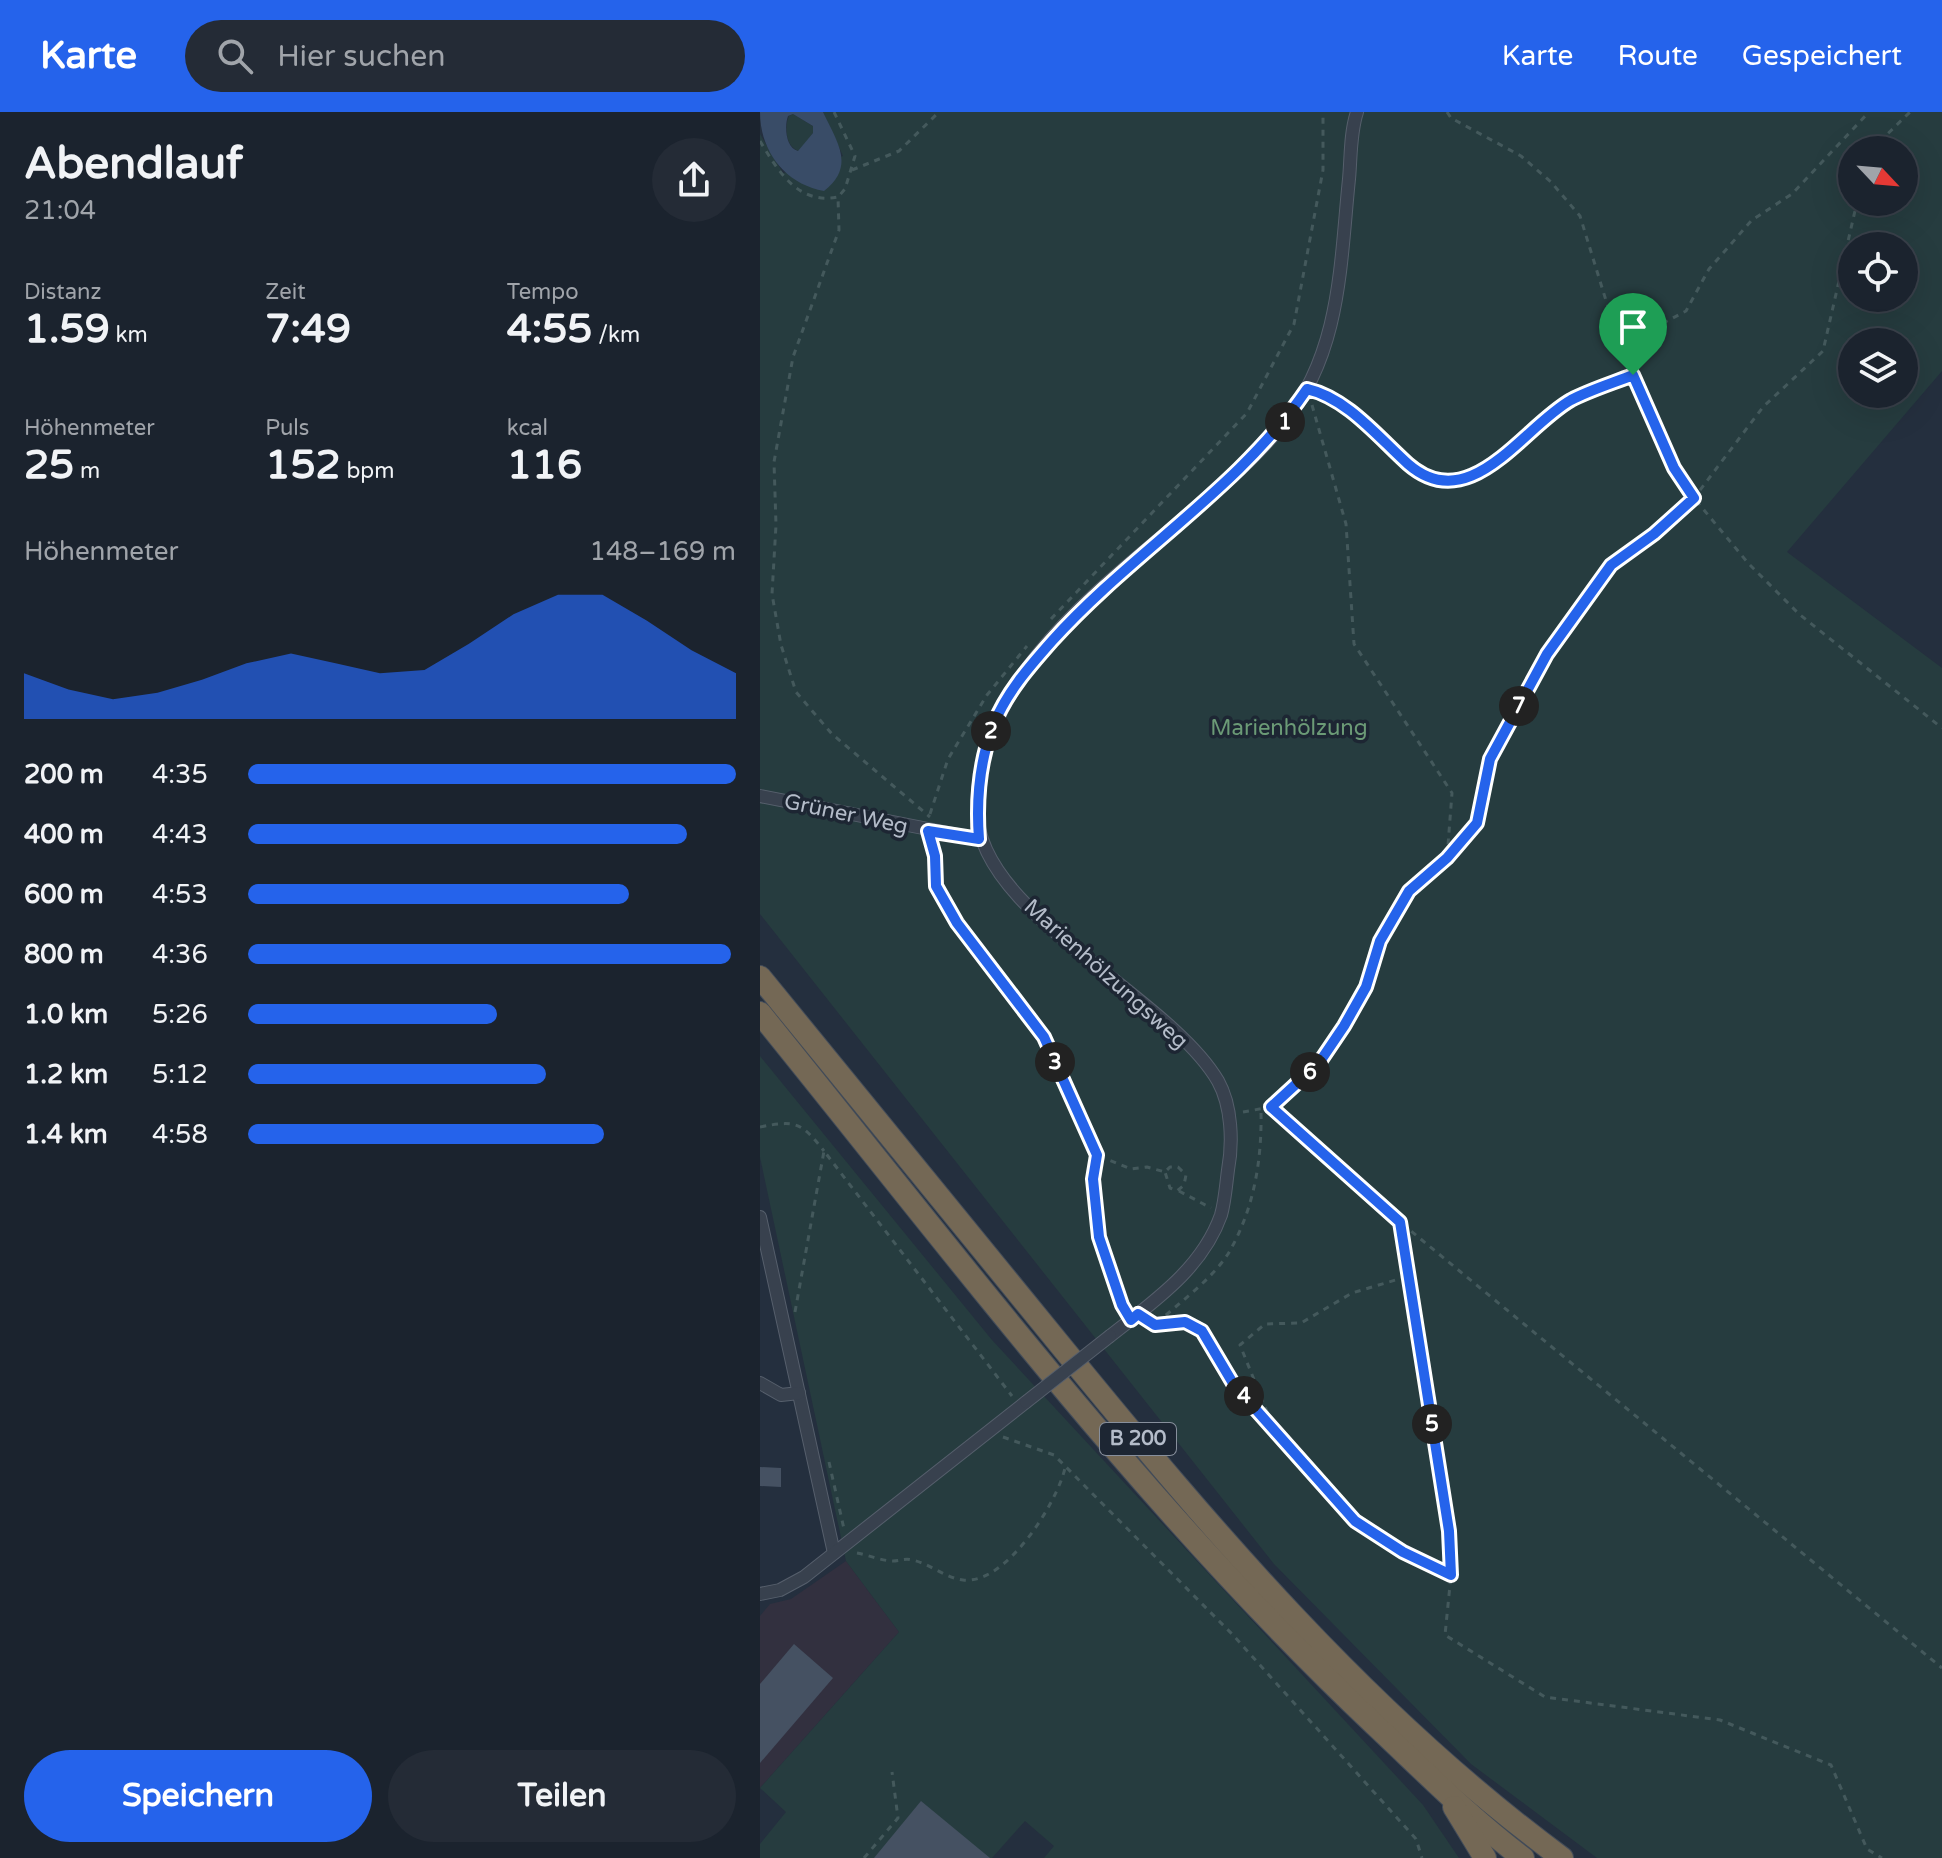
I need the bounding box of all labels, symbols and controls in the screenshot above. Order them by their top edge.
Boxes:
search box [185,20,745,92]
text: Karte [40,33,137,79]
icon: search [213,34,257,78]
text: Hier suchen [277,38,445,75]
text: Karte [1502,39,1573,73]
text: Route [1617,39,1698,73]
text: Gespeichert [1742,39,1902,73]
north arrow [1838,136,1918,216]
map controls [1838,136,1918,408]
text: Abendlauf [24,138,243,191]
button: share [652,138,736,222]
text: 21:04 [24,195,96,226]
button: locate [1838,232,1918,312]
text: Distanz [24,279,101,305]
text: Zeit [265,279,306,305]
text: Tempo [507,279,579,305]
pin [1599,293,1667,375]
text: 1.59 [24,305,110,353]
text: 7:49 [265,305,351,353]
text: 4:55 [507,305,592,353]
icon: arrive [1611,305,1655,349]
text: km [110,322,148,348]
text: /km [592,322,640,348]
button: layers [1838,328,1918,408]
pin: 1 [1265,402,1305,442]
text: 1 [1278,409,1292,435]
text: Höhenmeter [24,415,155,441]
text: Puls [265,415,309,441]
text: kcal [507,415,548,441]
text: 25 [24,441,74,489]
text: 152 [265,441,341,489]
text: 116 [507,441,582,489]
text: m [74,458,100,484]
text: bpm [341,458,394,484]
text: Höhenmeter [24,536,178,567]
text: 148–169 m [590,536,736,567]
pin: 7 [1499,686,1539,726]
text: 7 [1512,693,1526,719]
pin: 2 [971,711,1011,751]
park label: Marienhölzung [1210,715,1368,741]
text: 2 [984,718,998,744]
text: 200 m [24,759,104,790]
text: 4:35 [152,759,208,790]
street label: Grüner Weg [782,788,910,840]
text: 400 m [24,819,104,850]
text: 4:43 [152,819,208,850]
text: 600 m [24,879,104,910]
text: 4:53 [152,879,208,910]
street label: Marienhölzungsweg [1019,894,1193,1054]
text: 800 m [24,939,104,970]
text: 4:36 [152,939,208,970]
text: 1.0 km [24,999,108,1030]
text: 5:26 [152,999,208,1030]
pin: 3 [1035,1042,1075,1082]
text: 3 [1048,1049,1062,1075]
pin: 6 [1290,1052,1330,1092]
text: 1.2 km [24,1059,108,1090]
text: 5:12 [152,1059,208,1090]
text: 6 [1303,1059,1317,1085]
text: 1.4 km [24,1119,108,1150]
text: 4:58 [152,1119,208,1150]
pin: 4 [1224,1376,1264,1416]
text: 4 [1237,1383,1251,1409]
pin: 5 [1412,1404,1452,1444]
text: 5 [1425,1411,1439,1437]
road number: B 200 [1100,1423,1176,1455]
button: Speichern [24,1750,372,1842]
button: Teilen [388,1750,736,1842]

